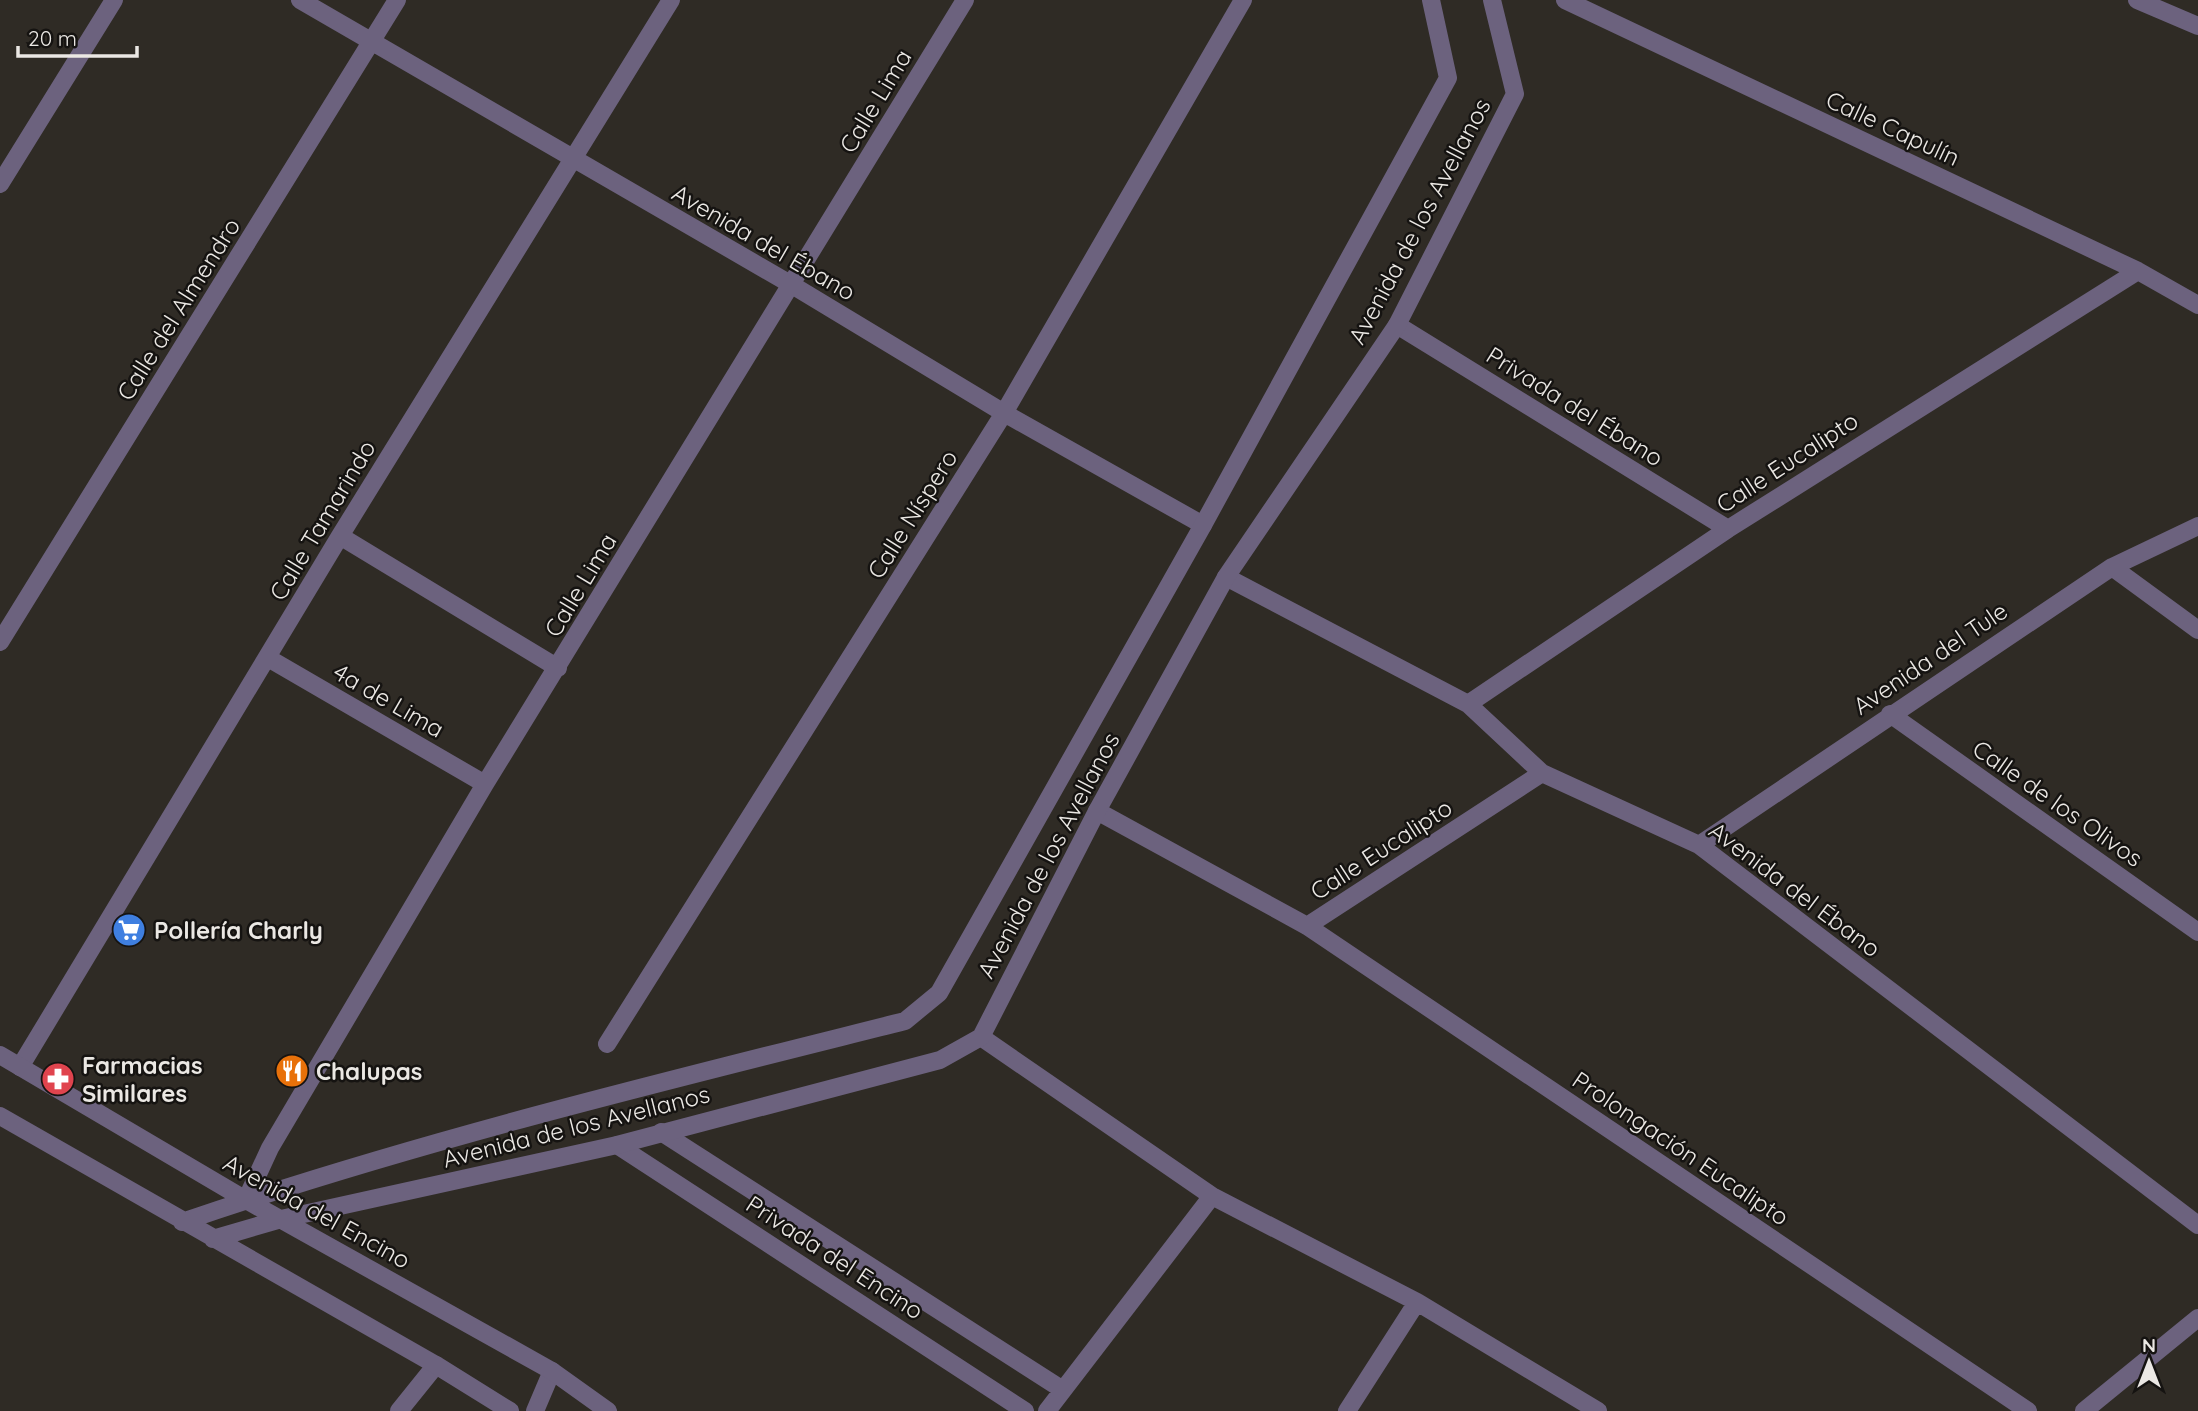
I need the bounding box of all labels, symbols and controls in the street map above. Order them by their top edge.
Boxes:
scale bar [18,14,136,58]
text: 20 m [28,25,77,51]
street label: Calle Lima [832,44,918,158]
street label: Calle Capulín [1821,84,1965,172]
street label: Avenida de los Avellanos [1341,93,1497,349]
street label: Avenida del Ébano [667,177,861,307]
street label: Calle del Almendro [110,212,246,406]
street label: Privada del Ébano [1481,340,1669,472]
street label: Calle Eucalipto [1711,405,1863,519]
street label: Calle Tamarindo [262,434,382,606]
street label: Calle Níspero [861,444,963,584]
street label: Calle Lima [537,528,623,642]
street label: Avenida del Tule [1847,595,2013,721]
street label: 4a de Lima [328,656,450,744]
street label: Avenida de los Avellanos [970,727,1126,983]
street label: Calle de los Olivos [1967,733,2149,873]
street label: Calle Eucalipto [1305,792,1457,906]
street label: Avenida del Ébano [1703,815,1887,963]
supermarket icon: Pollería Charly [110,911,148,949]
place label: Pollería Charly [154,915,323,945]
place label: Farmacias Similares [82,1050,202,1108]
restaurant icon: Chalupas [273,1052,311,1090]
place label: Chalupas [316,1056,422,1086]
pharmacy icon: Farmacias Similares [39,1060,77,1098]
street label: Prolongación Eucalipto [1567,1064,1795,1232]
street label: Avenida de los Avellanos [439,1078,713,1174]
street label: Avenida del Encino [218,1147,416,1275]
street label: Privada del Encino [741,1189,929,1325]
north arrow [2114,1327,2184,1397]
text: N [2142,1333,2156,1357]

